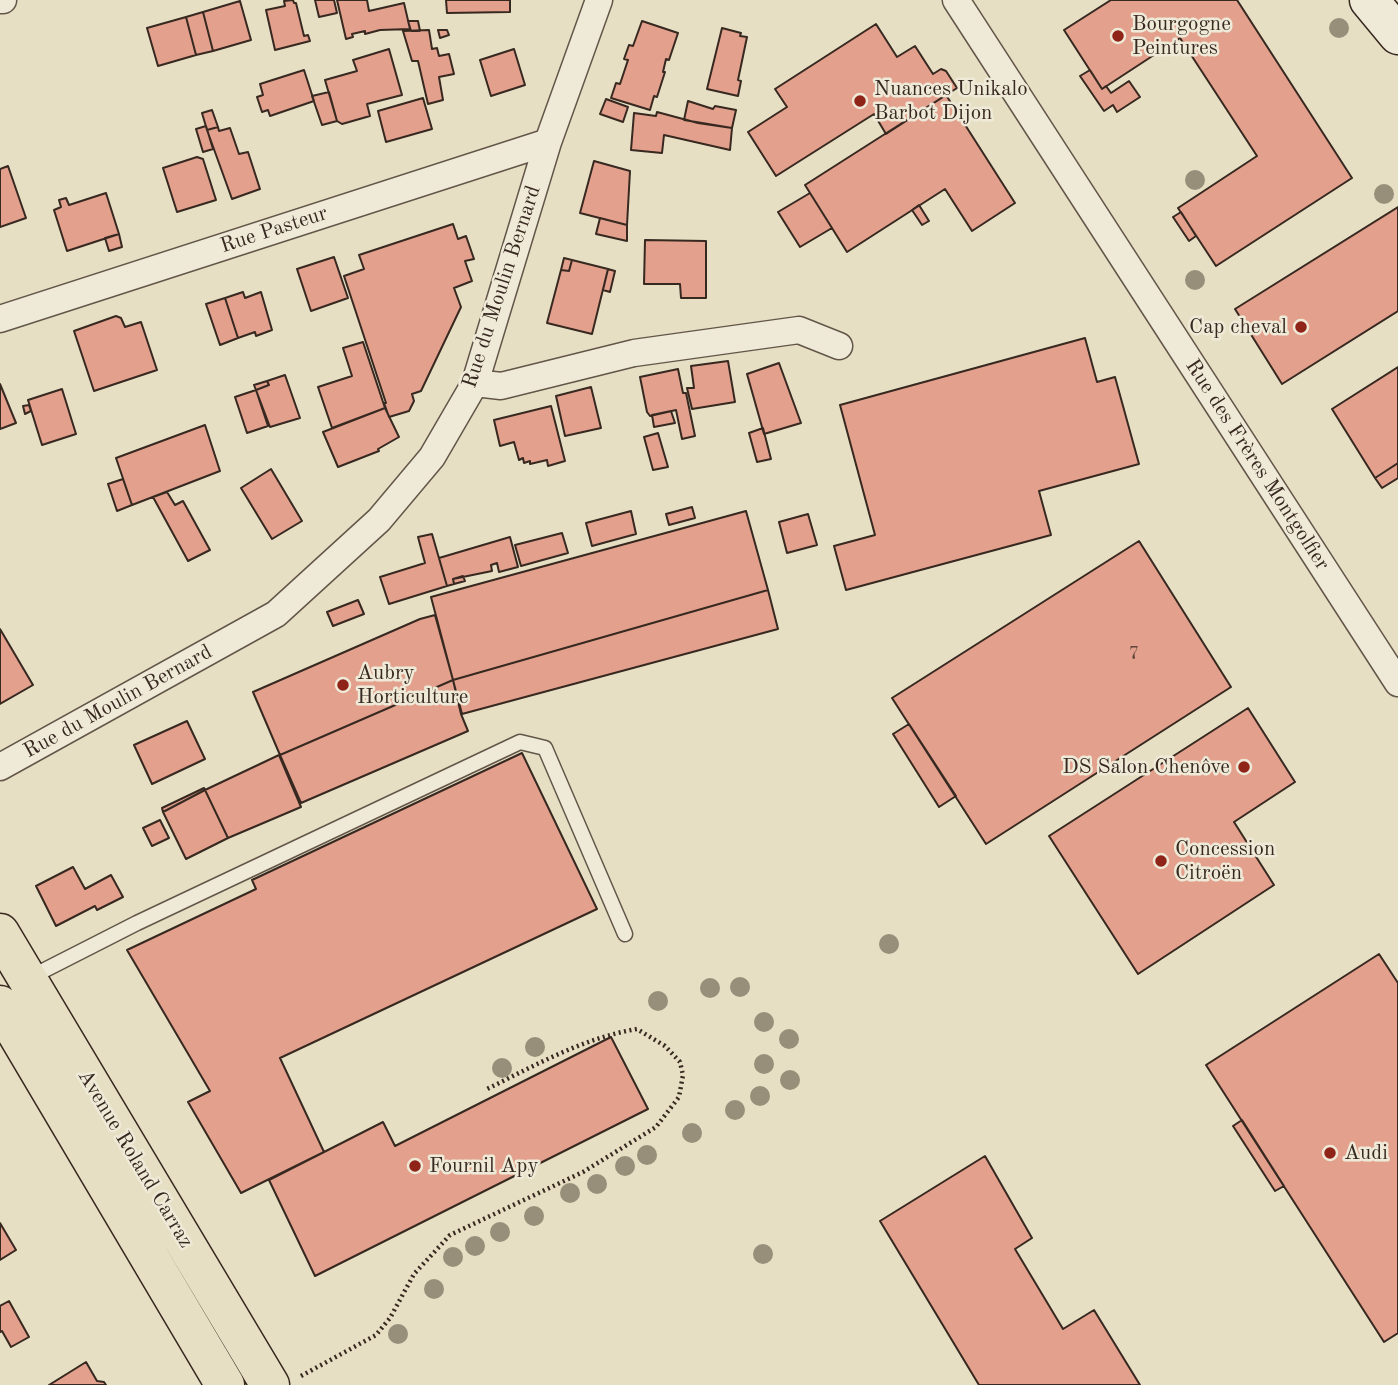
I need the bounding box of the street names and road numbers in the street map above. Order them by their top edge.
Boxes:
street label: Rue du Moulin Bernard [457,182,547,392]
street label: Rue Pasteur [217,201,331,259]
street label: Rue des Frères Montgolfier [1179,355,1335,575]
street label: Rue du Moulin Bernard [19,640,217,764]
street label: Avenue Roland Carraz [72,1065,198,1253]

